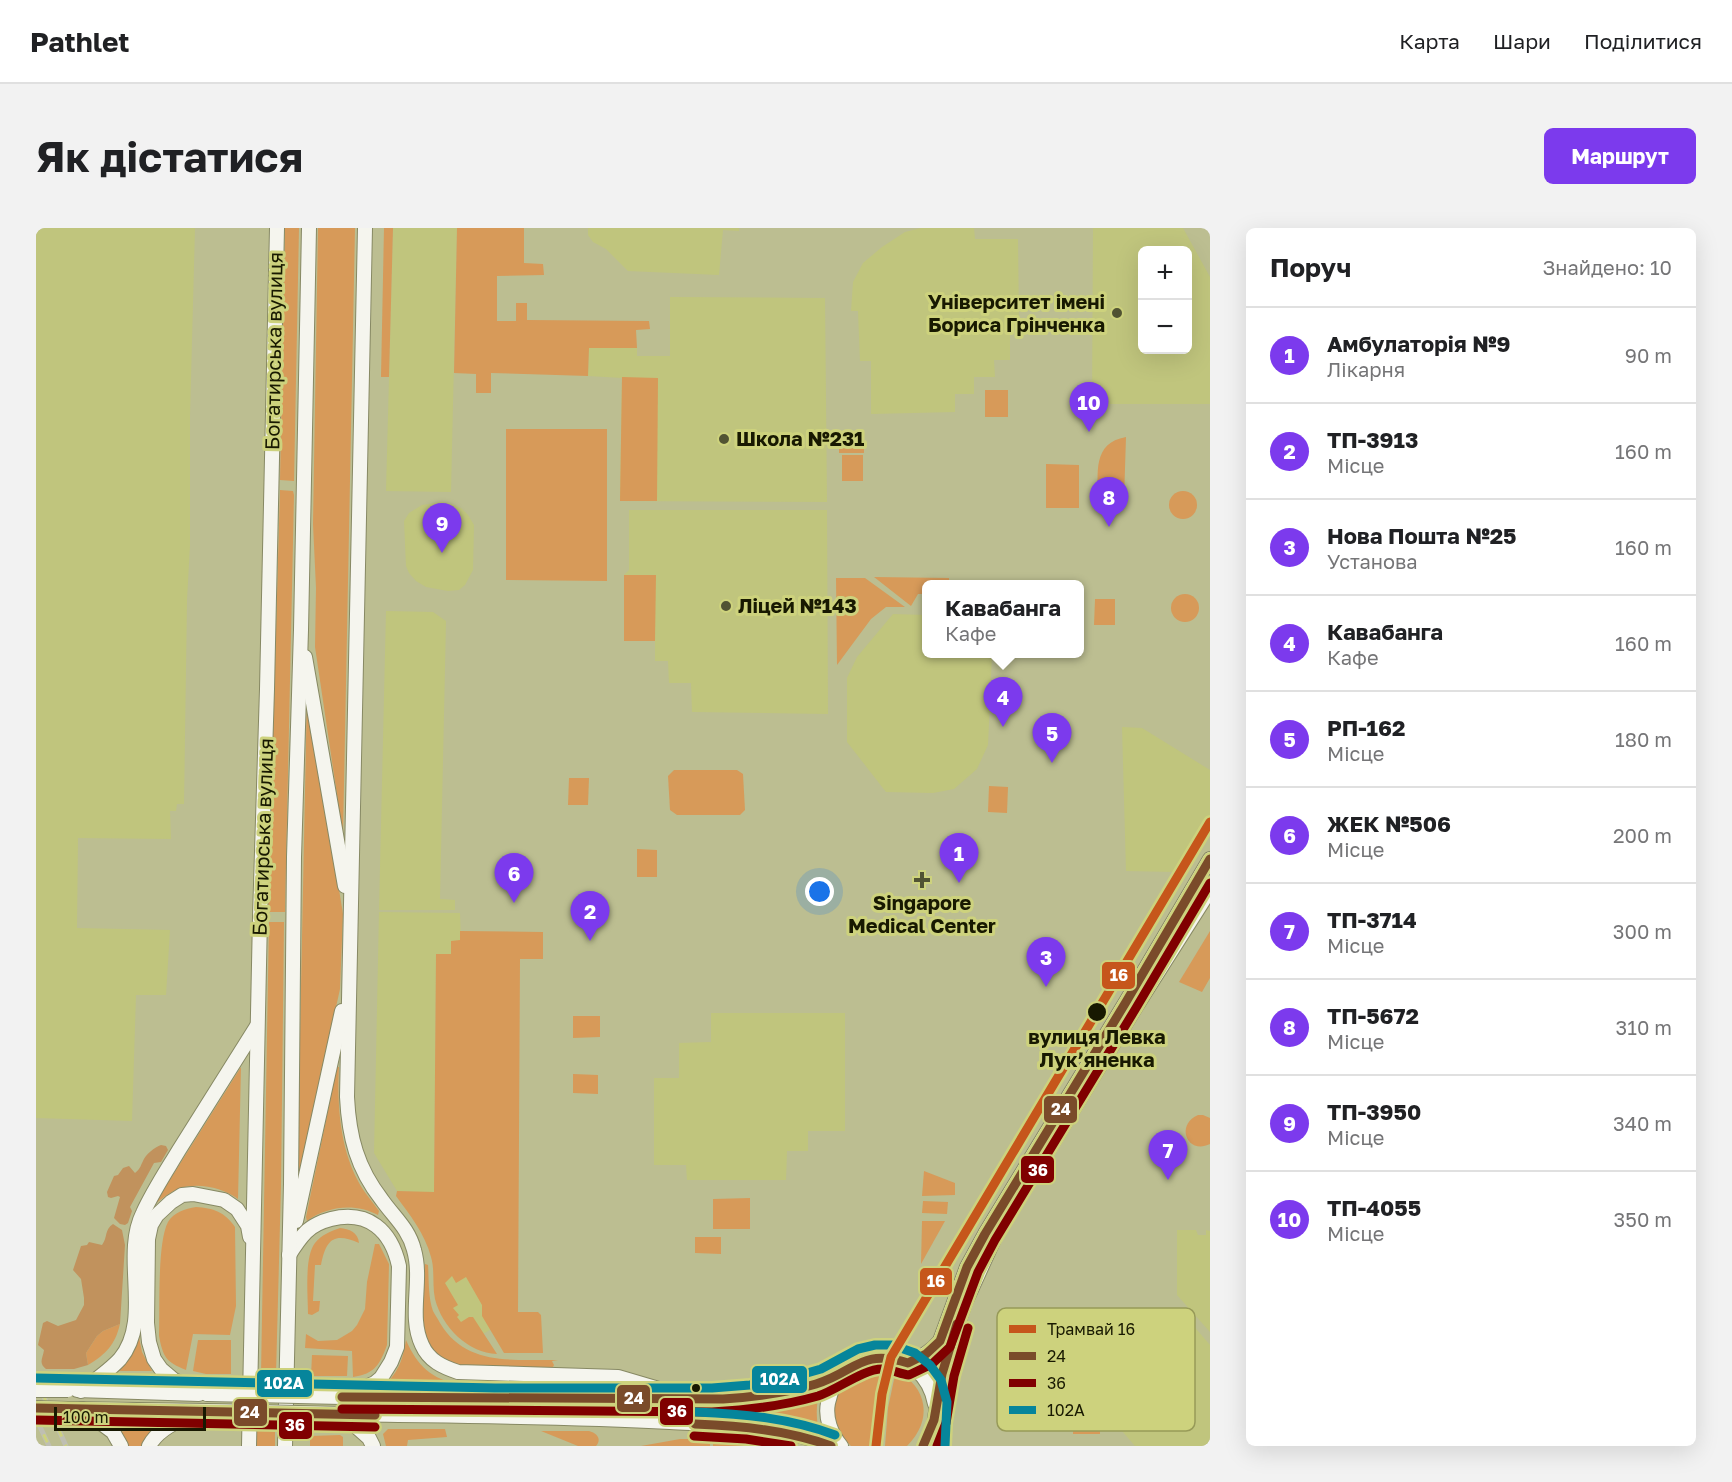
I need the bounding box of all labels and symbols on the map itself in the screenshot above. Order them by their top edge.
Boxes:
street label: Богатирська вулиця [259,252,287,450]
place label: Університет імені Бориса Грінченка [928,289,1105,336]
marker: Університет імені Бориса Грінченка [1110,306,1124,320]
pin: 10 [1070,382,1108,432]
place label: Школа №231 [736,426,864,450]
marker: Школа №231 [717,432,731,446]
pin: 8 [1090,478,1128,527]
pin: 9 [422,504,462,553]
place label: Ліцей №143 [738,593,857,617]
marker: Ліцей №143 [719,599,733,613]
pin: 4 [984,678,1022,727]
pin: 5 [1032,714,1072,763]
street label: Богатирська вулиця [247,738,277,936]
pin: 1 [940,834,978,883]
pin: 6 [494,854,534,903]
marker: Singapore Medical Center [913,871,931,889]
your location [805,877,834,906]
place label: Singapore Medical Center [848,890,996,937]
pin: 2 [570,892,610,941]
pin: 3 [1026,938,1066,987]
line badge: 16 [1101,961,1136,990]
text: 16 [1110,965,1128,985]
marker: вулиця Левка Лукʼяненка [1086,1001,1108,1023]
place label: вулиця Левка Лукʼяненка [1028,1024,1166,1071]
line badge: 24 [1043,1095,1078,1124]
text: 24 [1051,1099,1071,1119]
pin: 7 [1148,1130,1188,1180]
line badge: 36 [1020,1155,1055,1184]
text: 36 [1028,1160,1048,1180]
line badge: 16 [919,1267,953,1296]
text: 16 [927,1271,945,1291]
legend [997,1308,1195,1431]
text: Трамвай 16 [1047,1319,1135,1339]
text: 24 [1047,1346,1066,1366]
line badge: 102А [751,1365,808,1394]
line badge: 102А [256,1369,313,1398]
text: 102А [760,1369,801,1389]
text: 102А [264,1373,305,1393]
text: 36 [1047,1373,1066,1393]
unlabelled marker [690,1382,702,1394]
line badge: 24 [616,1384,651,1413]
text: 24 [624,1388,644,1408]
line badge: 36 [659,1397,694,1426]
line badge: 24 [233,1398,268,1427]
text: 102А [1047,1400,1085,1420]
text: 36 [667,1401,687,1421]
text: 24 [240,1402,260,1422]
scale bar [54,1404,206,1432]
line badge: 36 [278,1411,313,1440]
text: 36 [285,1415,305,1435]

